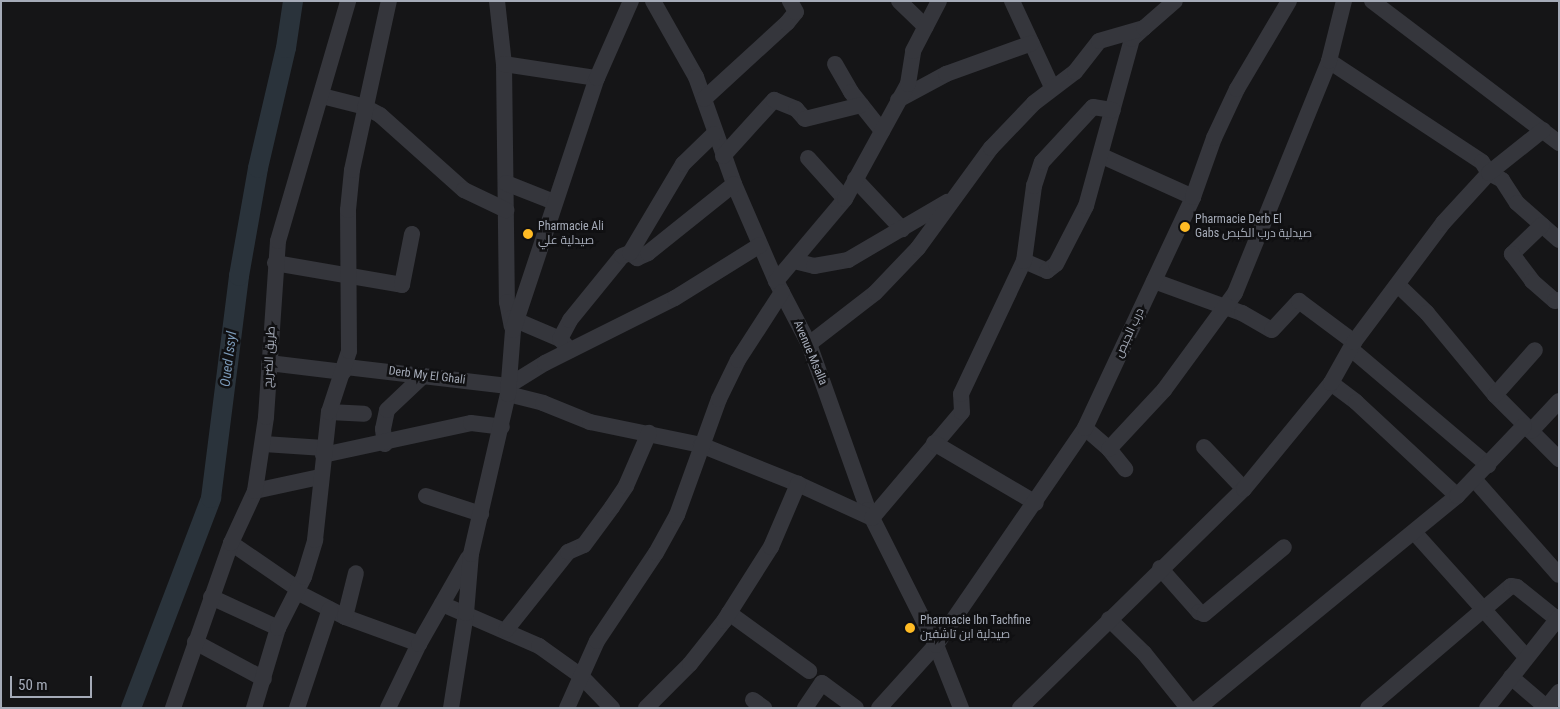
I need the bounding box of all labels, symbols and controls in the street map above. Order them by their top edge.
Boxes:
place label: Pharmacie Derb El Gabs صيدلية درب الكبص [1195,213,1312,241]
place label: Pharmacie Ali صيدلية علي [538,220,604,248]
marker: Pharmacie Derb El Gabs صيدلية درب الكبص [1179,221,1191,233]
marker: Pharmacie Ali صيدلية علي [522,228,534,240]
street label: درب الجبص [1112,306,1148,360]
street label: Avenue Msalla [790,319,830,387]
street label: طريق الضريح [261,326,279,388]
water label: Oued Issyl [216,330,240,388]
street label: Derb My El Ghali [388,364,466,388]
place label: Pharmacie Ibn Tachfine صيدلية ابن تاشفين [920,614,1031,642]
marker: Pharmacie Ibn Tachfine صيدلية ابن تاشفين [904,622,916,634]
scale bar [12,666,95,698]
text: 50 m [18,676,48,694]

